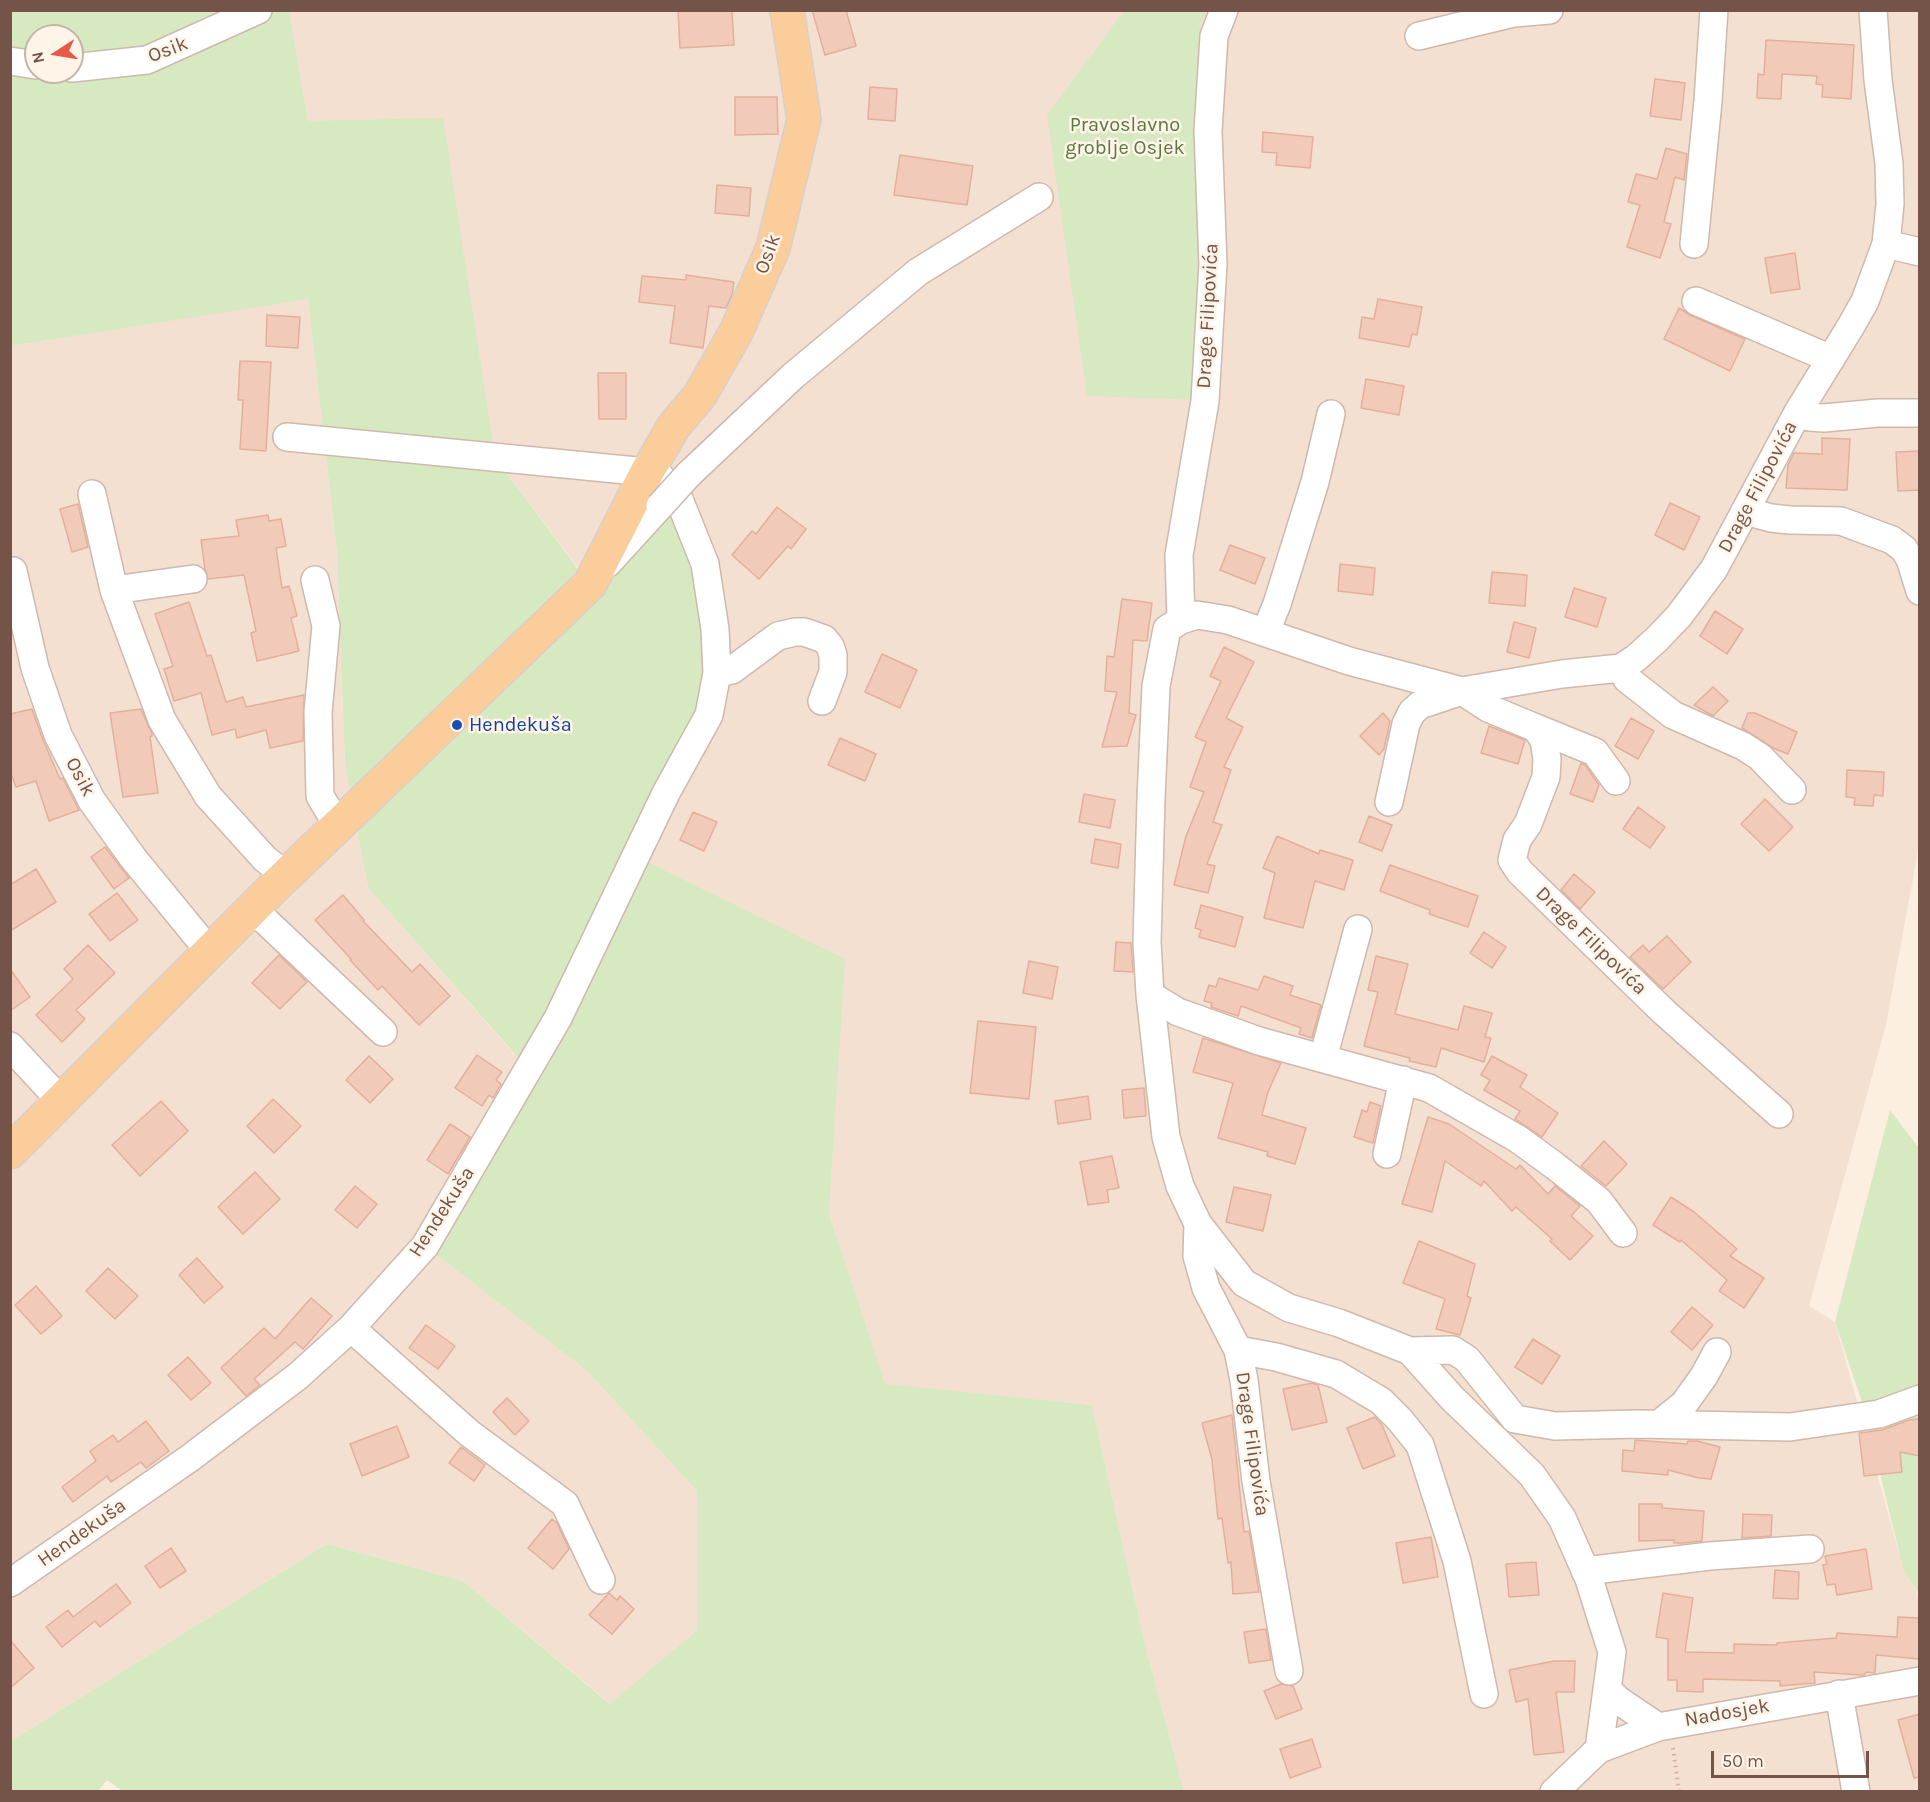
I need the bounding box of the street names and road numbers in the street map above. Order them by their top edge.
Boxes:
street label: Osik [145,32,191,68]
street label: Osik [750,231,786,277]
street label: Drage Filipovića [1192,243,1224,389]
street label: Drage Filipovića [1713,417,1803,557]
street label: Osik [60,753,100,801]
street label: Drage Filipovića [1530,882,1652,1000]
street label: Hendekuša [404,1162,480,1262]
street label: Drage Filipovića [1230,1370,1274,1518]
street label: Hendekuša [33,1494,131,1572]
street label: Nadosjek [1683,1694,1771,1732]

